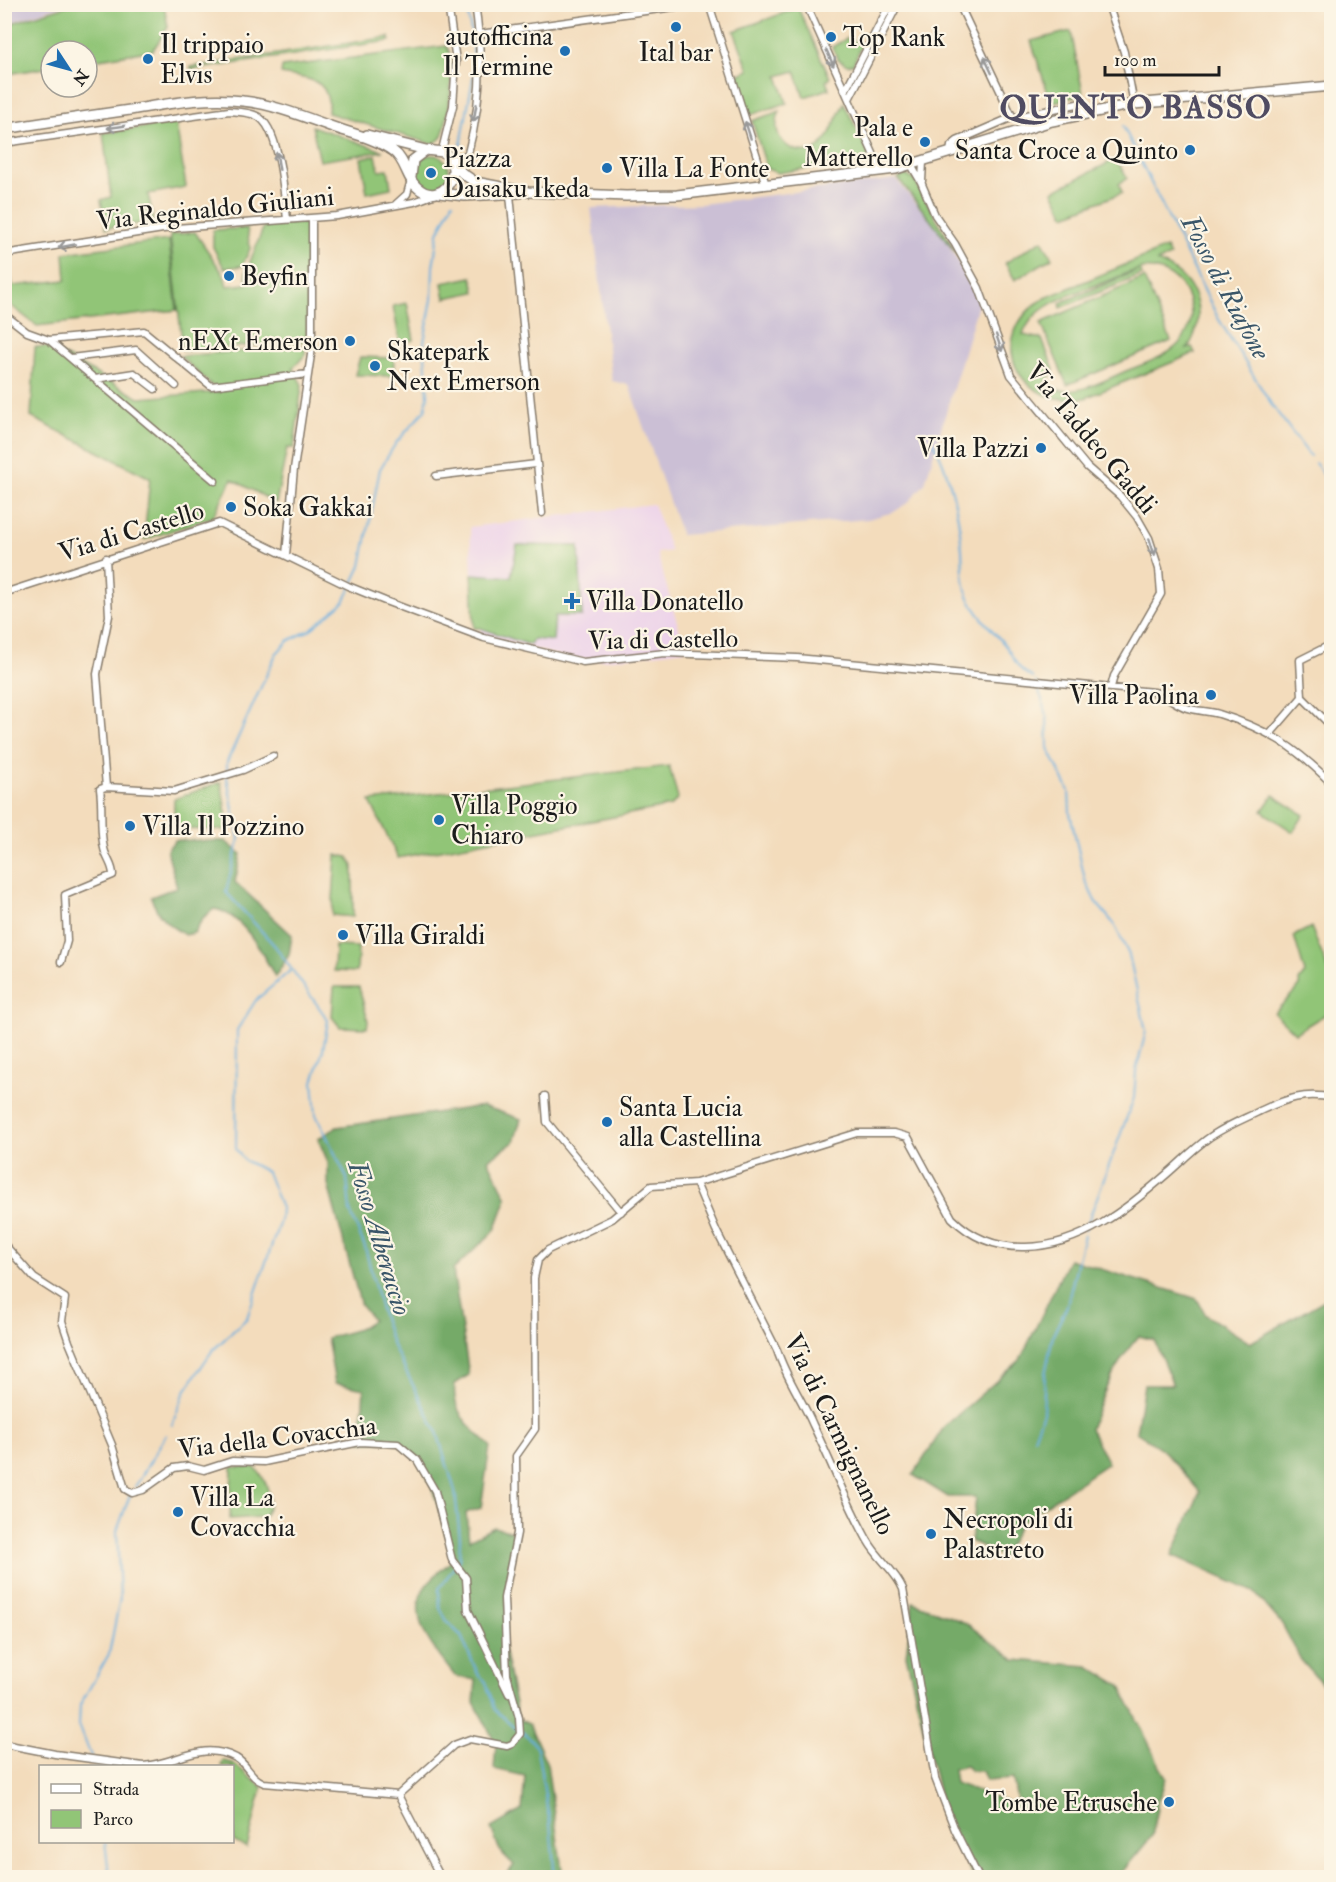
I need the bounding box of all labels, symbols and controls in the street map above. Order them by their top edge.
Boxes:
marker: Ital bar [669,20,683,34]
place label: autofficina Il Termine [442,21,553,83]
place label: Top Rank [843,22,946,55]
place label: Il trippaio Elvis [160,29,264,91]
marker: Top Rank [824,30,838,44]
place label: Ital bar [639,37,714,69]
north arrow [39,39,99,99]
scale bar [1105,39,1219,77]
marker: autofficina Il Termine [558,44,572,58]
one-way arrow [825,48,836,66]
text: 100 m [1114,49,1157,72]
marker: Il trippaio Elvis [141,52,155,66]
one-way arrow [981,56,993,74]
text: N [68,65,93,89]
district label: QUINTO BASSO [1000,88,1272,128]
one-way arrow [469,102,480,122]
place label: Pala e Matterello [803,112,913,174]
one-way arrow [106,121,126,132]
one-way arrow [742,121,753,140]
marker: Pala e Matterello [918,135,932,149]
place label: Santa Croce a Quinto [955,135,1178,167]
place label: Piazza Daisaku Ikeda [443,143,590,205]
marker: Santa Croce a Quinto [1183,143,1197,157]
one-way arrow [273,152,284,172]
place label: Villa La Fonte [619,153,770,185]
marker: Villa La Fonte [600,161,614,175]
marker: Piazza Daisaku Ikeda [424,166,438,180]
street label: Via Reginaldo Giuliani [95,181,335,237]
water label: Fosso di Riafone [1173,207,1278,366]
one-way arrow [57,241,77,252]
place label: Beyfin [241,261,308,293]
marker: Beyfin [222,269,236,283]
place label: nEXt Emerson [178,326,338,358]
one-way arrow [995,333,1006,352]
marker: nEXt Emerson [343,334,357,348]
place label: Skatepark Next Emerson [387,336,540,398]
street label: Via Taddeo Gaddi [1019,356,1164,521]
marker: Skatepark Next Emerson [368,359,382,373]
place label: Villa Pazzi [917,433,1029,465]
marker: Villa Pazzi [1034,441,1048,455]
place label: Soka Gakkai [243,492,373,524]
street label: Via di Castello [55,495,208,569]
marker: Soka Gakkai [224,500,238,514]
one-way arrow [1147,537,1158,556]
place label: Villa Donatello [586,586,744,618]
marker: Villa Donatello [563,592,581,610]
street label: Via di Castello [588,623,738,657]
place label: Villa Paolina [1069,680,1199,712]
marker: Villa Paolina [1204,688,1218,702]
place label: Villa Poggio Chiaro [451,790,578,852]
place label: Villa Il Pozzino [142,811,304,843]
marker: Villa Poggio Chiaro [432,813,446,827]
marker: Villa Il Pozzino [123,819,137,833]
place label: Villa Giraldi [355,920,485,952]
marker: Villa Giraldi [336,928,350,942]
place label: Santa Lucia alla Castellina [619,1092,762,1154]
marker: Santa Lucia alla Castellina [600,1115,614,1129]
water label: Fosso Alberaccio [340,1155,419,1319]
street label: Via di Carmignanello [777,1329,902,1540]
street label: Via della Covacchia [176,1410,379,1466]
place label: Villa La Covacchia [190,1482,296,1544]
place label: Necropoli di Palastreto [943,1504,1074,1566]
marker: Villa La Covacchia [171,1505,185,1519]
marker: Necropoli di Palastreto [924,1527,938,1541]
legend [39,1765,234,1843]
text: Strada [93,1778,140,1801]
place label: Tombe Etrusche [985,1787,1157,1819]
marker: Tombe Etrusche [1162,1795,1176,1809]
text: Parco [93,1808,133,1831]

